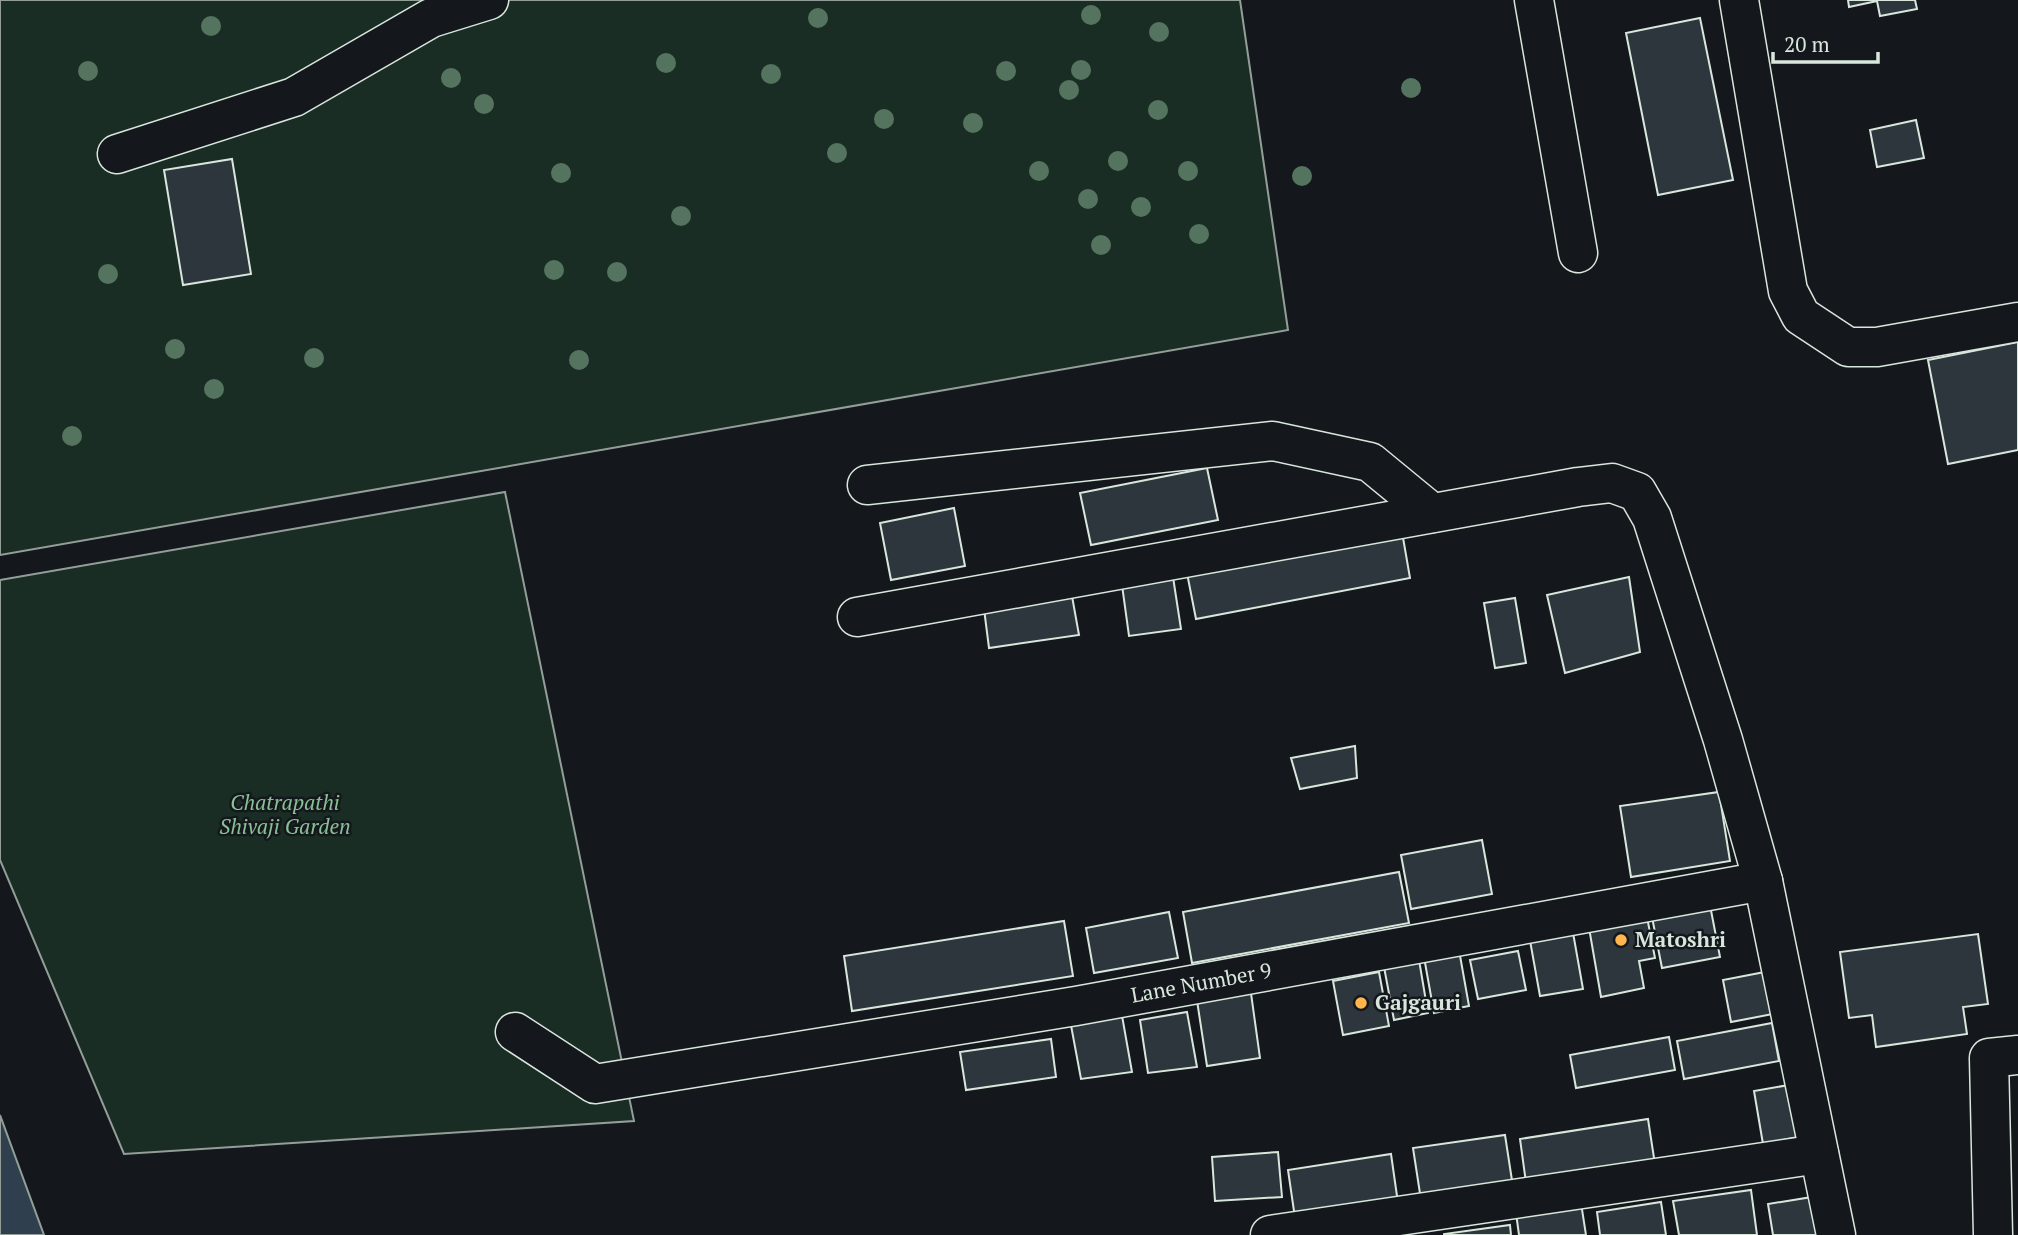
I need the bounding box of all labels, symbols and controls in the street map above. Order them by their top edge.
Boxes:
scale bar [1773,21,1878,65]
text: 20 m [1784,30,1830,58]
park label: Chatrapathi Shivaji Garden [219,788,351,840]
place label: Matoshri [1635,925,1726,953]
marker: Matoshri [1613,932,1629,948]
street label: Lane Number 9 [1129,956,1274,1009]
place label: Gajgauri [1375,988,1461,1016]
marker: Gajgauri [1353,995,1369,1011]

